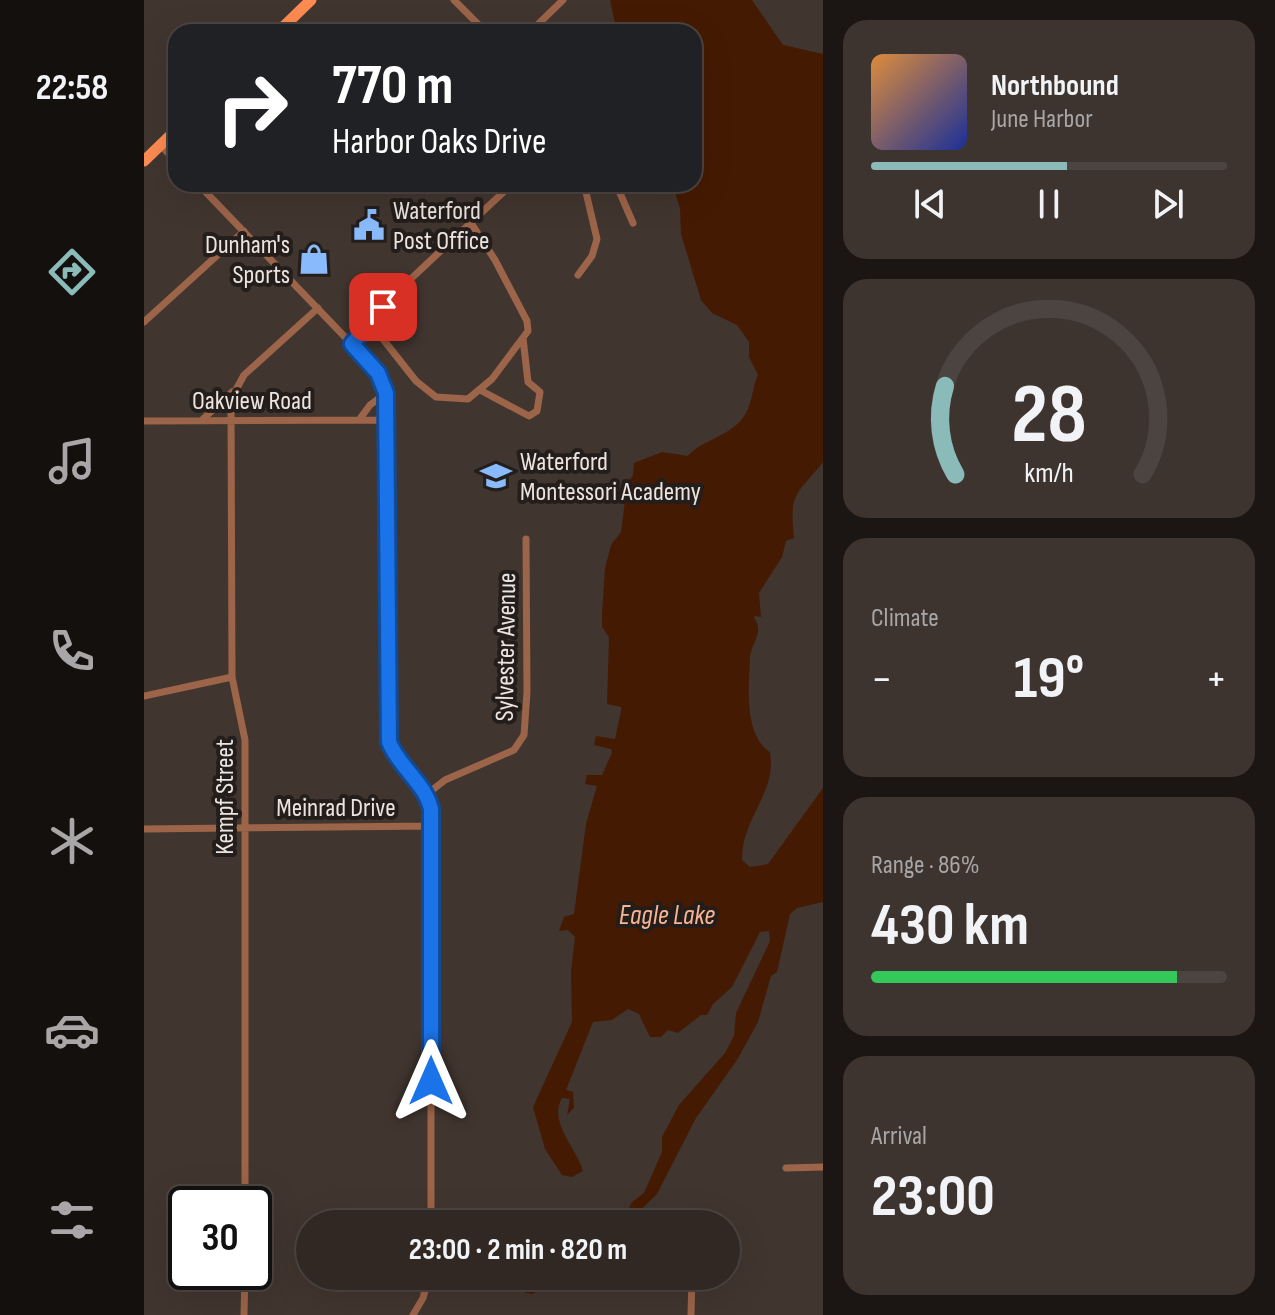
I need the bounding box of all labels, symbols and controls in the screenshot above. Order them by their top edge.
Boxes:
text: 770 m [332,53,453,120]
icon: right [200,56,304,160]
text: 22:58 [36,67,108,110]
text: Northbound [991,68,1119,104]
text: June Harbor [991,104,1093,135]
text: Harbor Oaks Drive [332,121,546,164]
icon: previous [908,182,952,226]
icon: pause [1027,182,1071,226]
icon: next [1146,182,1190,226]
place label: Waterford Post Office [393,196,489,257]
public building icon: Waterford Post Office [352,208,386,242]
place label: Dunham's Sports [205,230,290,291]
shop icon: Dunham's Sports [297,242,331,276]
icon: directions [44,244,100,300]
pin [349,273,417,341]
icon: arrive [361,285,405,329]
text: 28 [1011,365,1087,465]
street label: Oakview Road [192,386,312,417]
icon: music [44,433,100,489]
place label: Waterford Montessori Academy [520,447,701,508]
text: km/h [1024,456,1074,491]
school or university icon: Waterford Montessori Academy [479,459,513,493]
street label: Sylvester Avenue [490,572,523,722]
text: Climate [871,603,939,634]
icon: phone [44,623,100,679]
text: 19° [1014,643,1084,715]
text: − [871,653,893,706]
text: + [1205,653,1227,706]
street label: Kempf Street [210,739,241,855]
street label: Meinrad Drive [276,793,396,824]
icon: climate [44,813,100,869]
text: Range · 86% [871,850,980,881]
text: 430 km [871,890,1029,962]
water label: Eagle Lake [619,899,715,932]
icon: car [44,1002,100,1058]
position arrow [389,1039,473,1123]
text: Arrival [871,1121,927,1152]
text: 23:00 [871,1161,995,1233]
speed limit sign: 30 [168,1186,272,1290]
icon: filters [44,1192,100,1248]
text: 23:00 · 2 min · 820 m [409,1232,627,1268]

